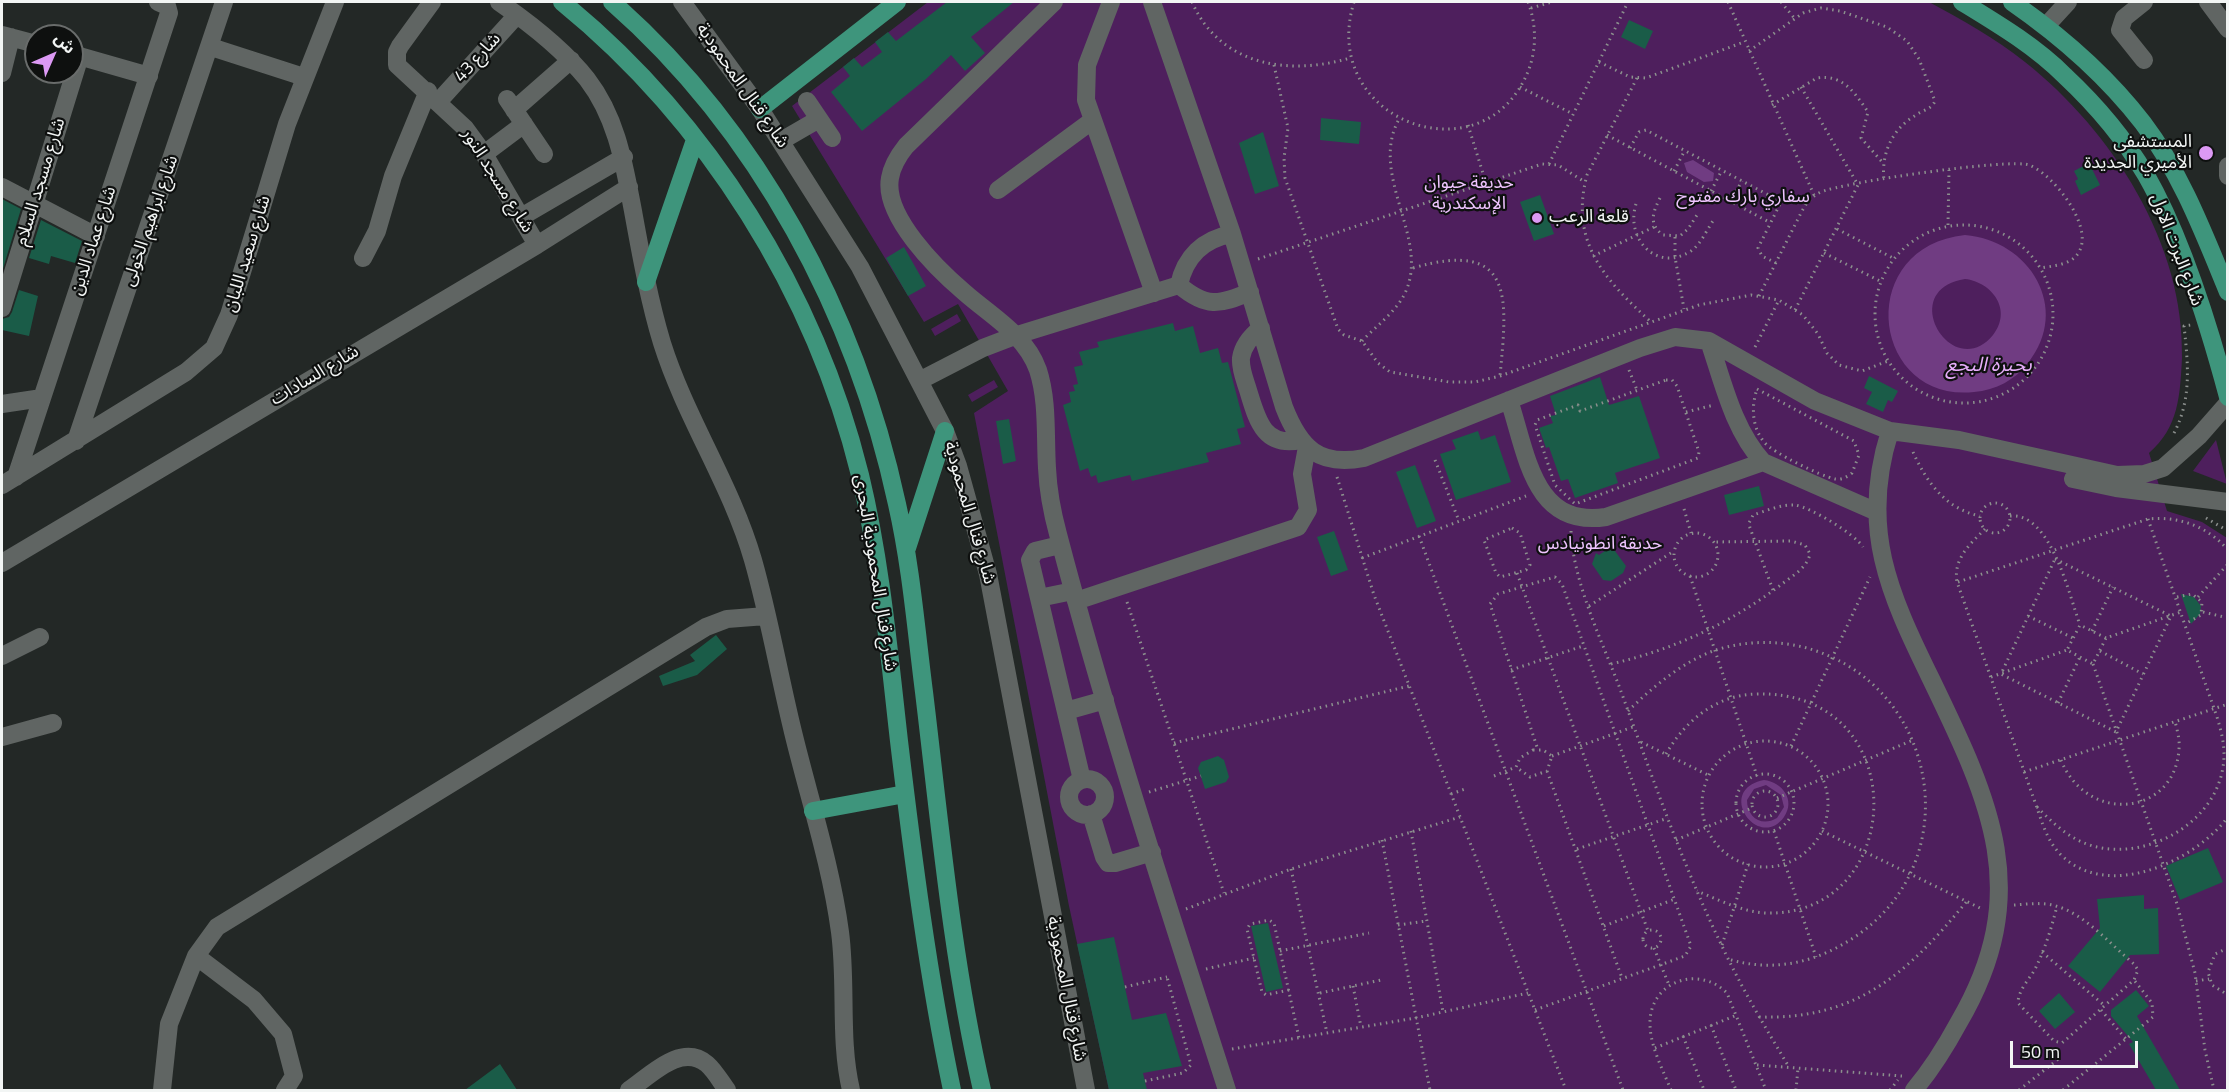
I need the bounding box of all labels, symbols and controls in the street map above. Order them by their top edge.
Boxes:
street label: شارع قنال المحمودية [691,19,793,153]
north arrow [24,24,84,84]
text: ش [49,26,82,59]
street label: شارع 43 [450,29,506,87]
street label: شارع مسجد السلام [11,115,71,249]
street label: شارع مسجد النور [456,125,538,237]
place label: المستشفى الأميري الجديدة [2084,132,2192,174]
marker: المستشفى الأميري الجديدة [2197,144,2215,162]
street label: شارع ابراهيم الخولى [118,153,184,289]
park label: حديقة حيوان الإسكندرية [1424,173,1514,216]
street label: شارع عماد الدين [66,184,122,298]
park label: سفاري بارك مفتوح [1676,187,1810,209]
street label: شارع البرت الاول [2145,191,2207,309]
street label: شارع سعيد اللبان [220,193,276,315]
place label: قلعة الرعب [1549,207,1629,229]
marker: قلعة الرعب [1530,211,1544,225]
street label: شارع السادات [267,341,363,411]
water label: بحيرة البجع [1946,354,2032,378]
street label: شارع قنال المحمودية [938,439,1000,587]
street label: شارع قنال المحمودية البحرى [849,473,901,673]
park label: حديقة انطونيادس [1538,534,1662,556]
street label: شارع قنال المحمودية [1041,915,1091,1063]
scale bar [2013,1029,2140,1067]
text: 50 m [2021,1038,2060,1065]

